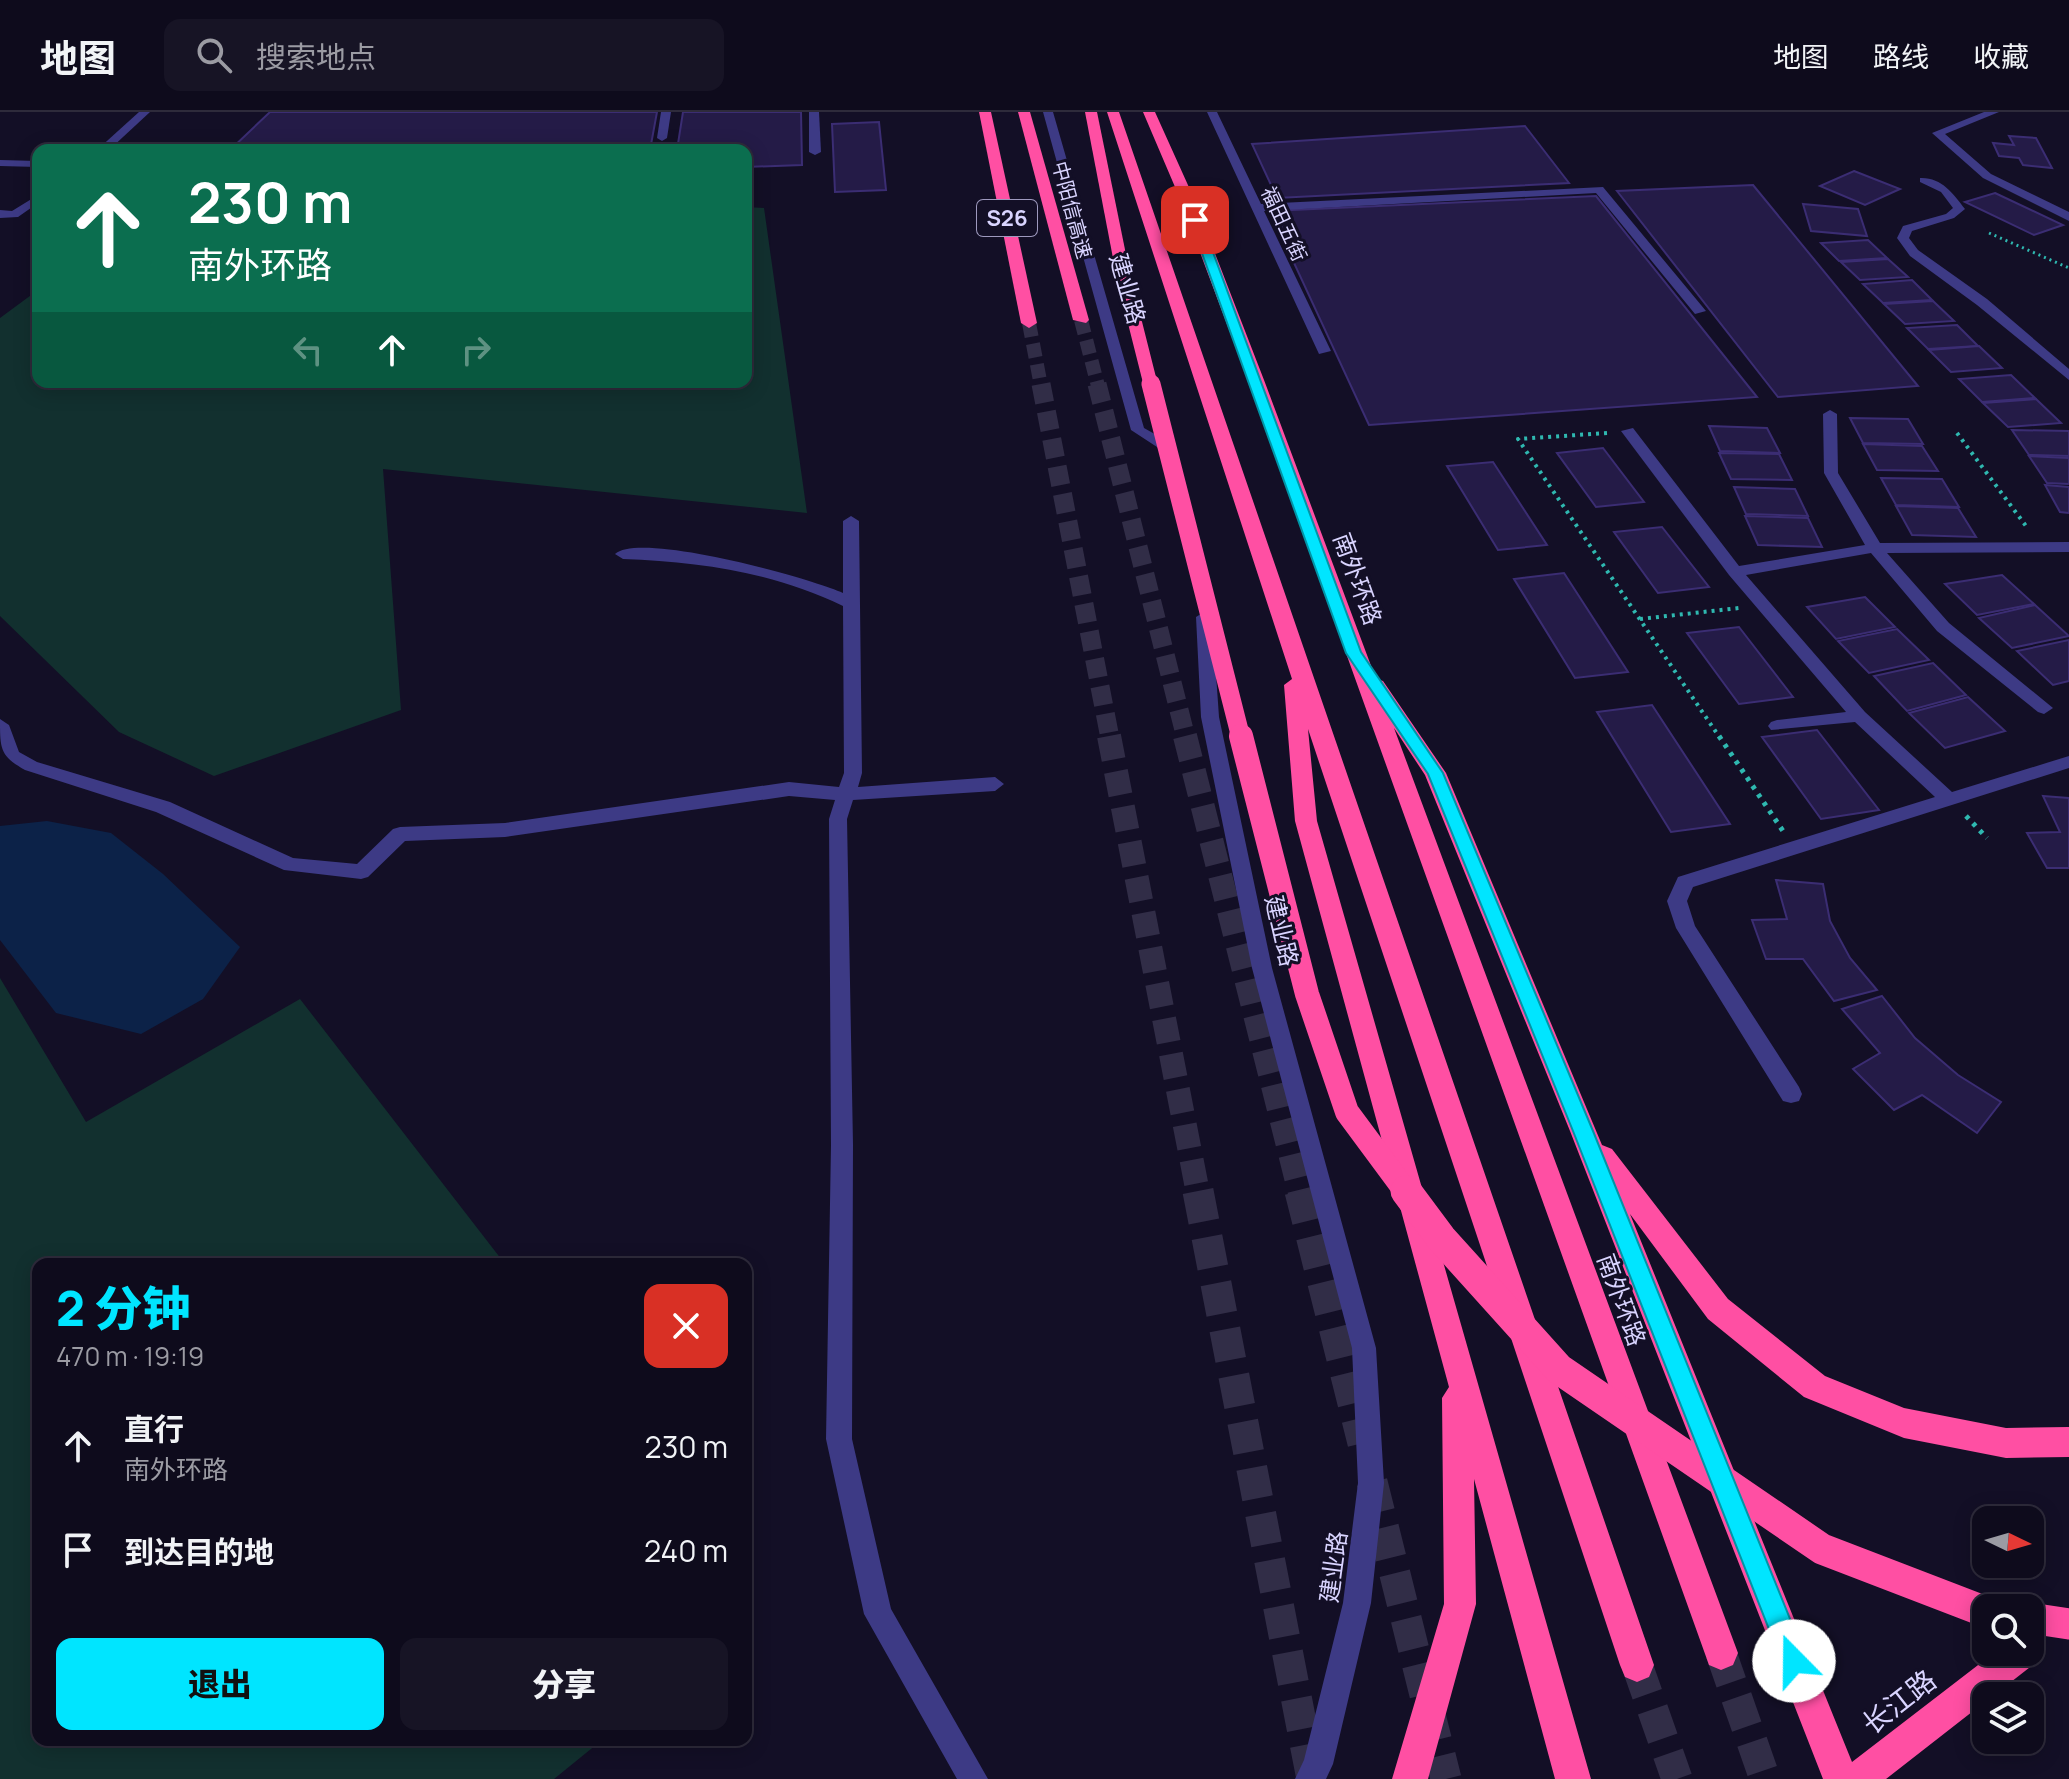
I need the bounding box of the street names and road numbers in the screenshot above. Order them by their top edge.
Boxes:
street label: 中阳信高速 [1047,158,1098,262]
street label: 福田五街 [1255,182,1314,266]
road number: S26 [977,200,1037,236]
street label: 建业路 [1103,249,1154,328]
street label: 南外环路 [1326,528,1390,629]
street label: 建业路 [1258,892,1307,969]
street label: 南外环路 [1590,1249,1654,1350]
street label: 建业路 [1311,1529,1354,1605]
street label: 长江路 [1854,1660,1943,1742]

